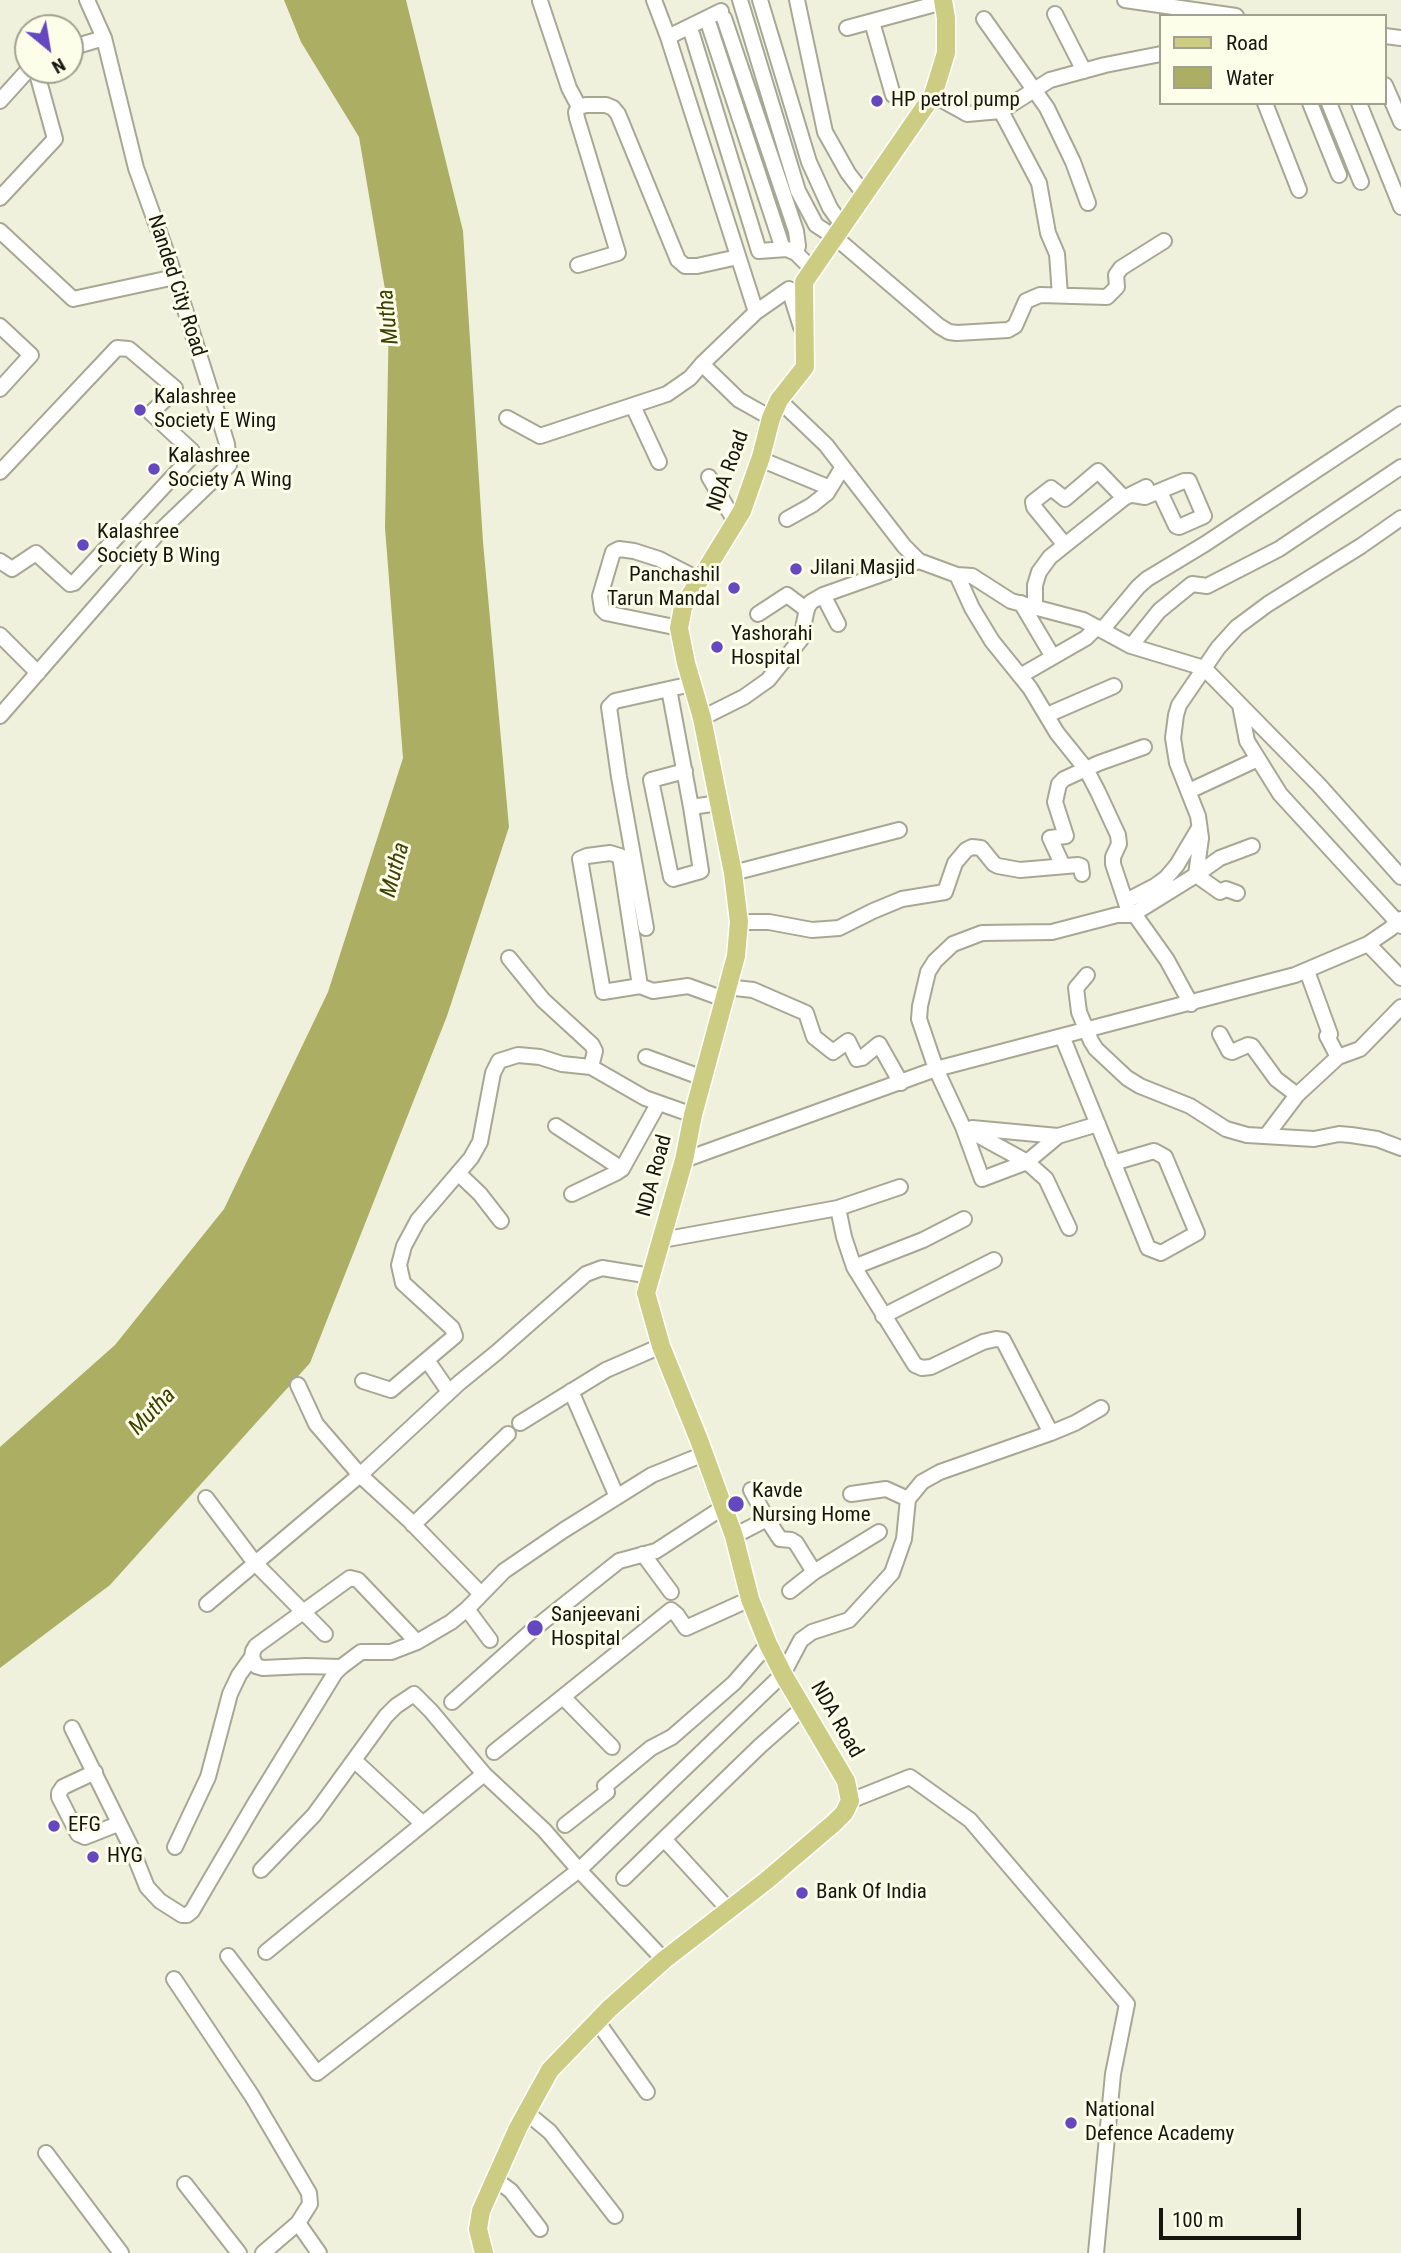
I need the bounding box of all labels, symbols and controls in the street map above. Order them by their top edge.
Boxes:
north arrow [14,14,84,84]
legend [1160,14,1387,105]
text: Road [1226,31,1268,55]
text: N [48,53,70,79]
text: Water [1226,66,1274,90]
place label: HP petrol pump [891,88,1020,114]
marker: HP petrol pump [869,93,885,109]
street label: Nanded City Road [141,212,211,360]
water label: Mutha [372,288,406,346]
place label: Kalashree Society E Wing [154,385,276,435]
marker: Kalashree Society E Wing [132,402,148,418]
street label: NDA Road [703,427,755,515]
place label: Kalashree Society A Wing [168,444,292,494]
marker: Kalashree Society A Wing [146,461,162,477]
place label: Kalashree Society B Wing [97,520,220,570]
marker: Kalashree Society B Wing [75,537,91,553]
place label: Jilani Masjid [810,556,915,582]
marker: Jilani Masjid [788,561,804,577]
place label: Panchashil Tarun Mandal [607,563,720,613]
marker: Panchashil Tarun Mandal [726,580,742,596]
place label: Yashorahi Hospital [731,622,813,672]
marker: Yashorahi Hospital [709,639,725,655]
water label: Mutha [375,840,417,900]
street label: NDA Road [632,1132,678,1220]
water label: Mutha [124,1382,182,1442]
place label: Kavde Nursing Home [752,1479,871,1529]
marker: Kavde Nursing Home [726,1494,746,1514]
place label: Sanjeevani Hospital [551,1603,640,1653]
marker: Sanjeevani Hospital [525,1618,545,1638]
street label: NDA Road [804,1677,868,1763]
place label: EFG [68,1813,101,1839]
marker: EFG [46,1818,62,1834]
place label: HYG [107,1844,143,1870]
marker: HYG [85,1849,101,1865]
place label: Bank Of India [816,1880,927,1906]
marker: Bank Of India [794,1885,810,1901]
place label: National Defence Academy [1085,2098,1234,2148]
marker: National Defence Academy [1063,2115,1079,2131]
scale bar [1163,2194,1305,2238]
text: 100 m [1172,2208,1224,2232]

